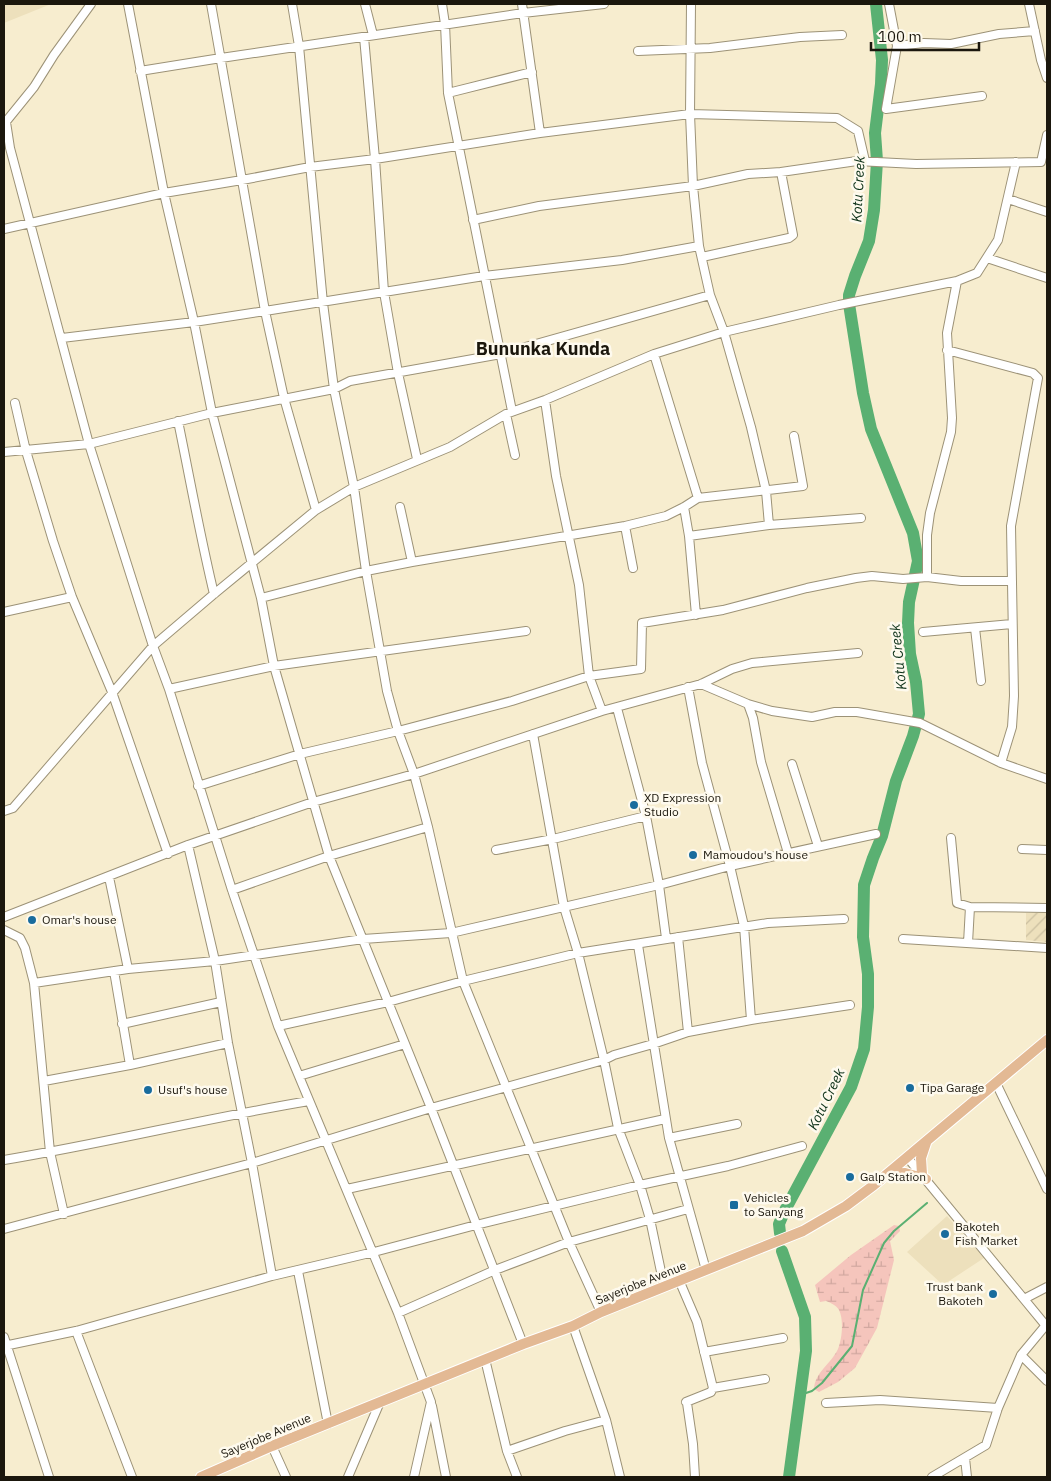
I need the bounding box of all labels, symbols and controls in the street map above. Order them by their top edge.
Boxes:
scale bar [871,20,978,52]
text: 100 m [878,27,922,46]
water label: Kotu Creek [847,155,869,223]
district label: Bununka Kunda [476,337,610,360]
water label: Kotu Creek [886,622,910,691]
place label: XD Expression Studio [644,790,721,819]
marker: XD Expression Studio [628,799,640,811]
place label: Mamoudou's house [703,847,808,862]
marker: Mamoudou's house [687,849,699,861]
place label: Omar's house [42,912,117,927]
marker: Omar's house [26,914,38,926]
water label: Kotu Creek [803,1065,849,1133]
place label: Tipa Garage [920,1080,985,1095]
place label: Usuf's house [158,1082,228,1097]
marker: Tipa Garage [904,1082,916,1094]
marker: Usuf's house [142,1084,154,1096]
place label: Galp Station [860,1169,926,1184]
marker: Galp Station [844,1171,856,1183]
place label: Vehicles to Sanyang [744,1190,804,1219]
marker: Vehicles to Sanyang [728,1199,740,1211]
place label: Bakoteh Fish Market [955,1219,1018,1248]
marker: Bakoteh Fish Market [939,1228,951,1240]
street label: Sayerjobe Avenue [593,1257,689,1308]
place label: Trust bank Bakoteh [926,1279,984,1308]
marker: Trust bank Bakoteh [987,1288,999,1300]
street label: Sayerjobe Avenue [218,1410,313,1461]

